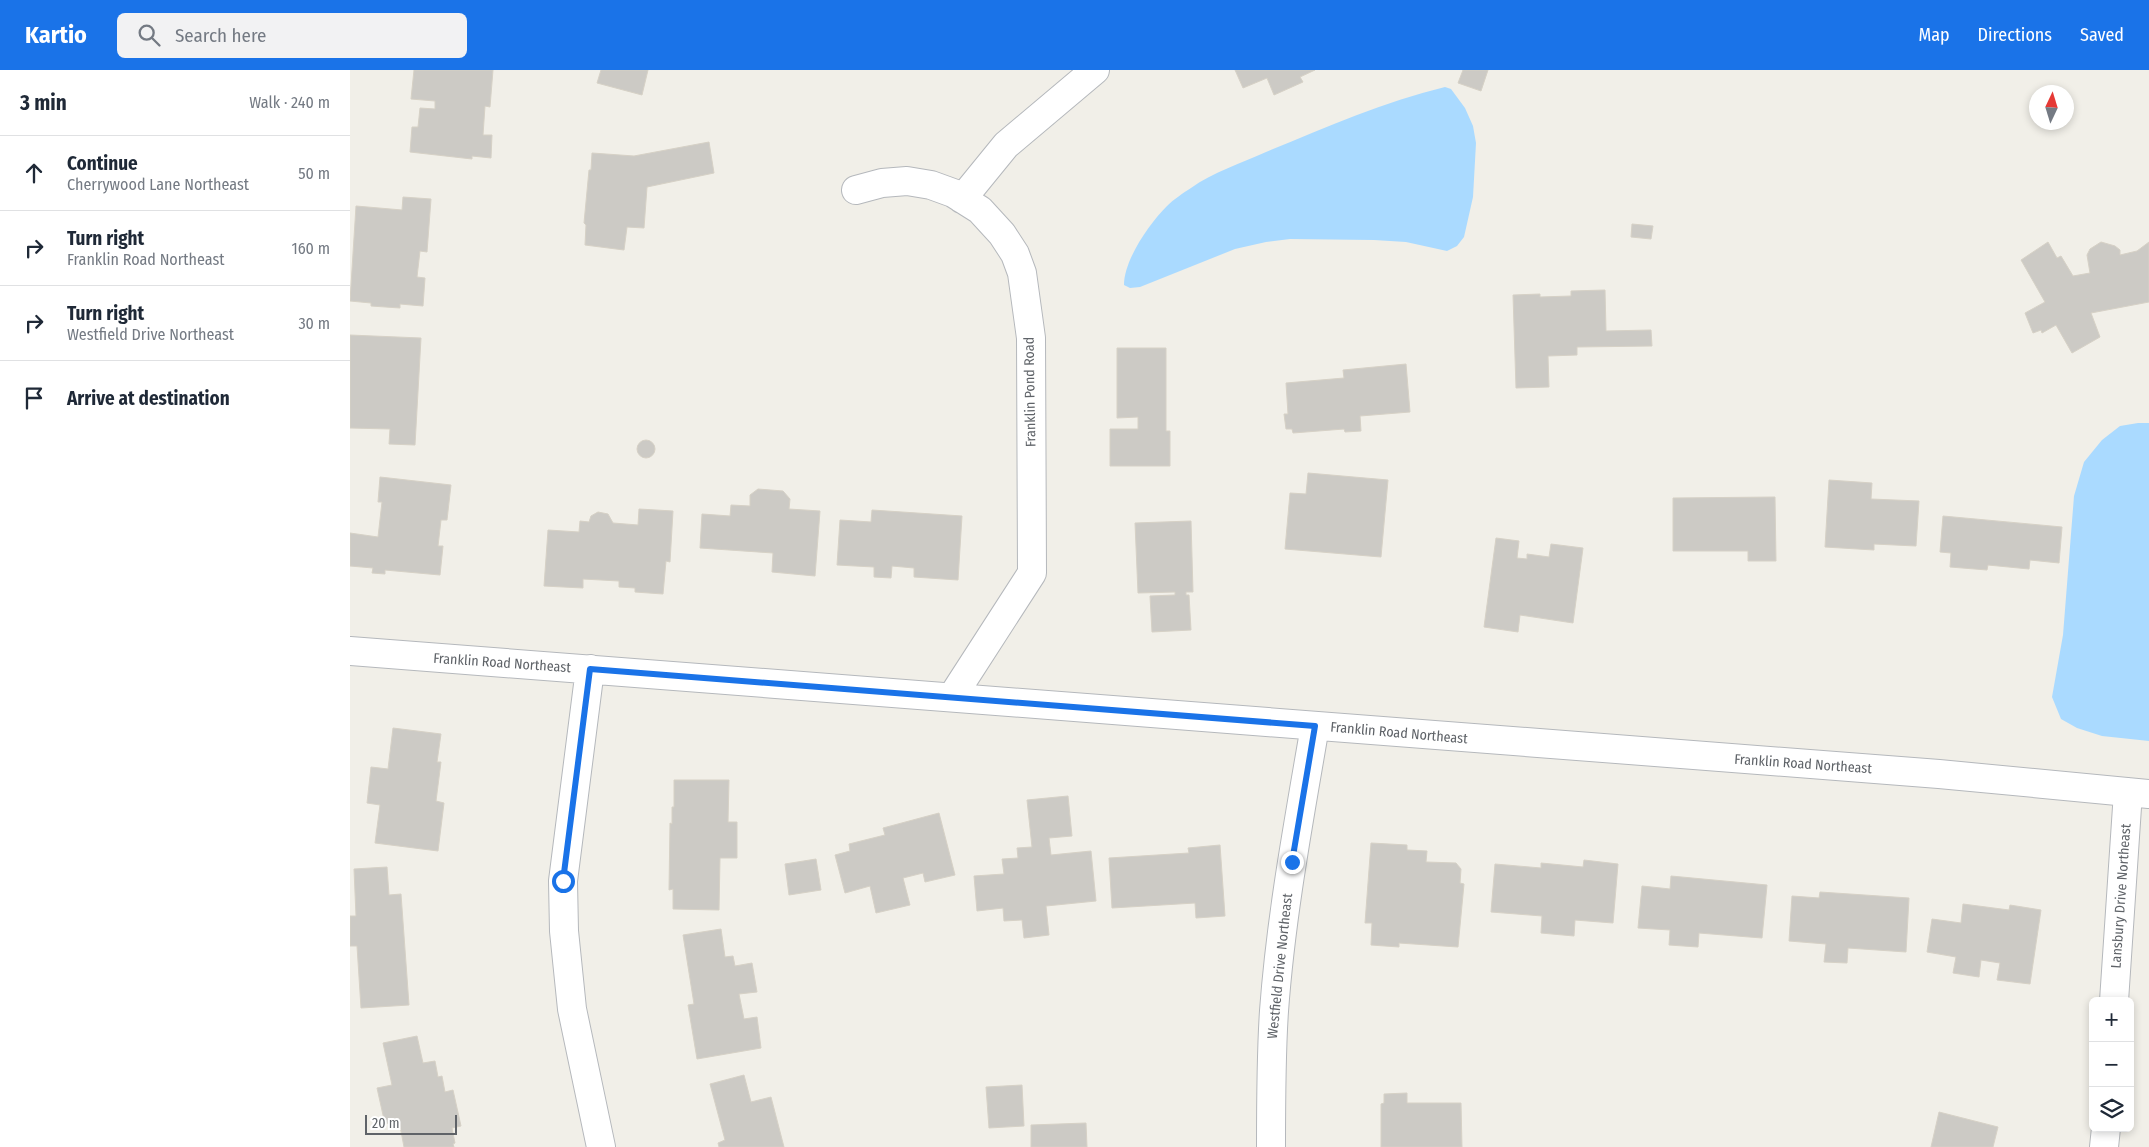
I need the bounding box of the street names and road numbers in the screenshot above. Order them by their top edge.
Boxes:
street label: Franklin Pond Road [1021,337,1039,447]
street label: Franklin Road Northeast [433,650,572,676]
street label: Franklin Road Northeast [1330,719,1469,748]
street label: Franklin Road Northeast [1734,751,1873,777]
street label: Lansbury Drive Northeast [2107,823,2135,969]
street label: Westfield Drive Northeast [1264,892,1296,1040]

